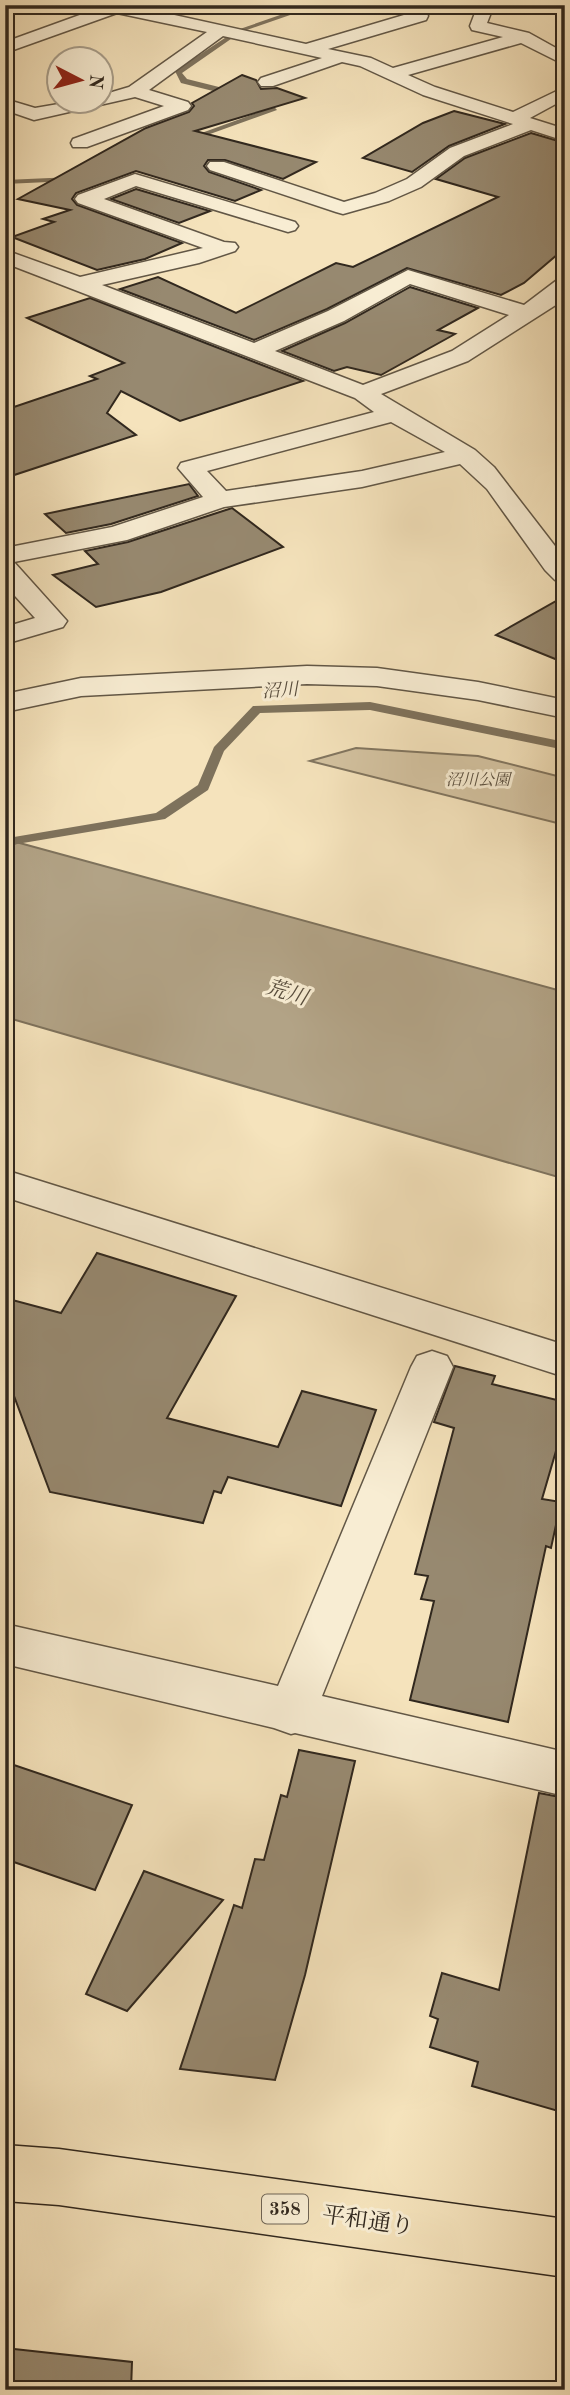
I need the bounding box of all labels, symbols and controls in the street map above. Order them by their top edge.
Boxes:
north arrow [46,46,116,116]
text: N [84,73,105,90]
water label: 沼川 [261,680,301,701]
park label: 沼川公園 [446,771,513,789]
water label: 荒川 [263,975,312,1010]
road number: 358 [262,2194,308,2224]
street label: 平和通り [321,2202,415,2239]

